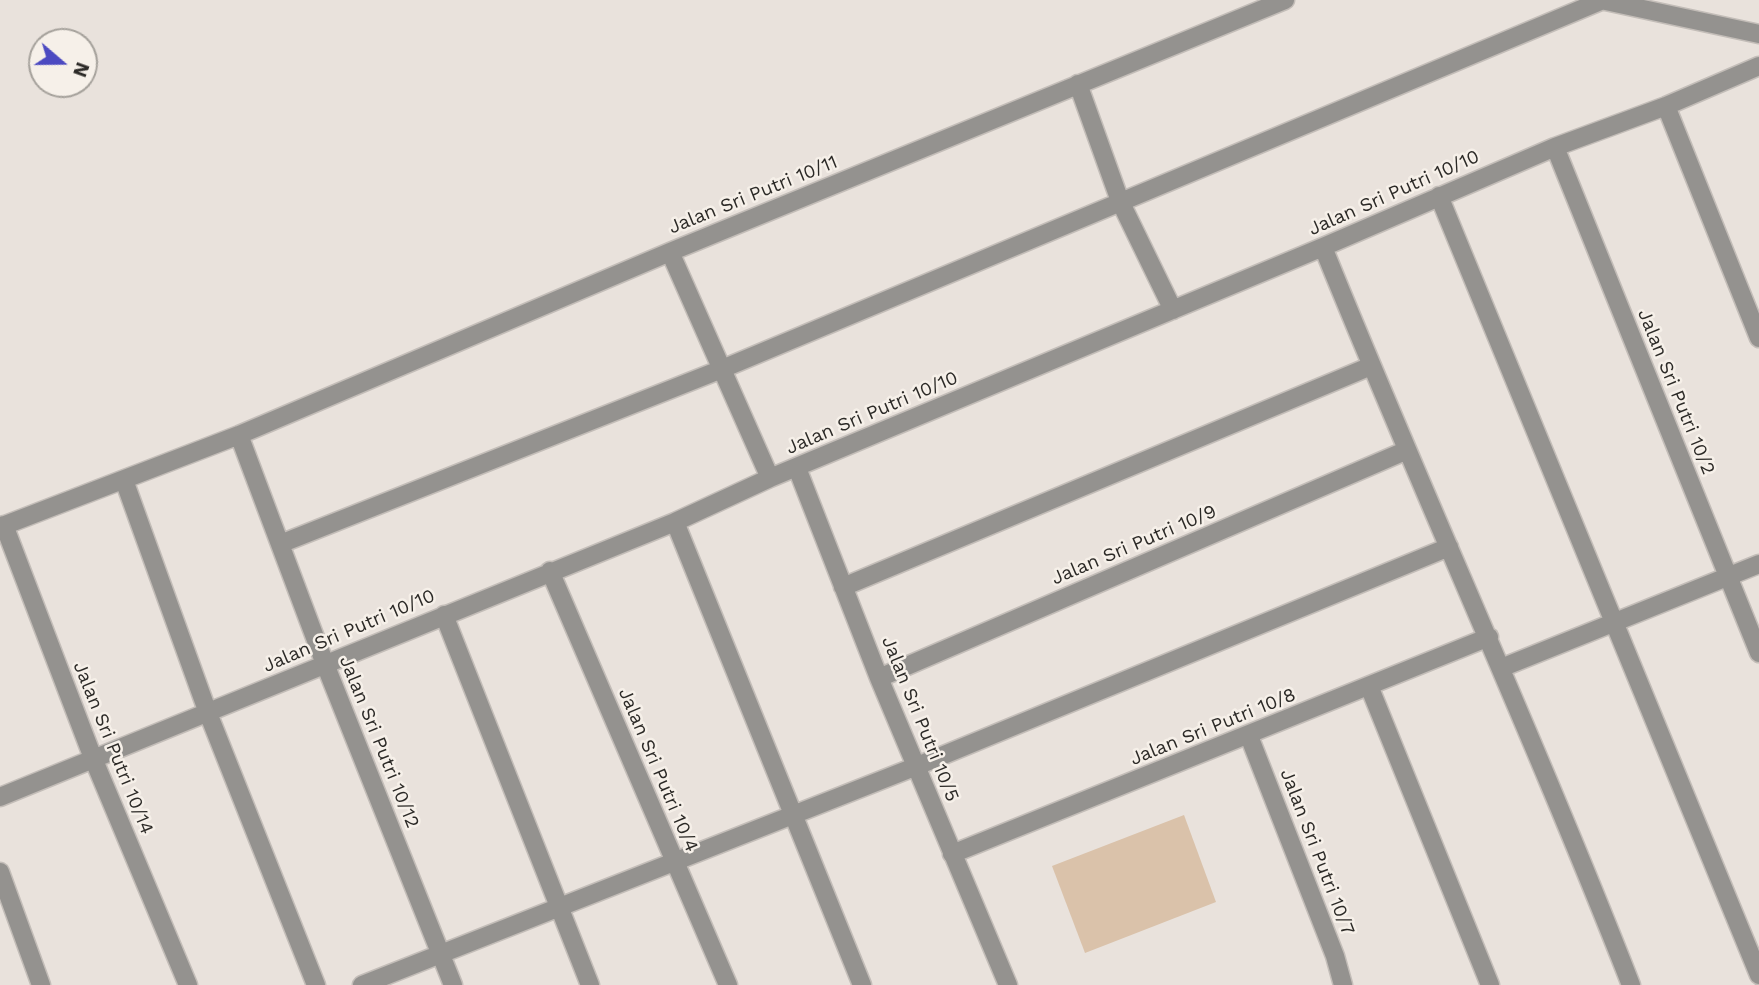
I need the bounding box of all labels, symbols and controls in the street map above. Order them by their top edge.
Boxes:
north arrow [28,28,98,98]
text: N [68,59,95,80]
street label: Jalan Sri Putri 10/10 [1305,145,1483,241]
street label: Jalan Sri Putri 10/11 [665,151,841,239]
street label: Jalan Sri Putri 10/2 [1632,306,1720,478]
street label: Jalan Sri Putri 10/10 [783,366,961,460]
street label: Jalan Sri Putri 10/9 [1048,500,1220,590]
street label: Jalan Sri Putri 10/10 [260,584,438,678]
street label: Jalan Sri Putri 10/5 [876,633,964,805]
street label: Jalan Sri Putri 10/12 [334,653,424,831]
street label: Jalan Sri Putri 10/14 [68,658,158,838]
street label: Jalan Sri Putri 10/8 [1127,683,1299,771]
street label: Jalan Sri Putri 10/4 [613,685,703,855]
street label: Jalan Sri Putri 10/7 [1275,766,1359,938]

